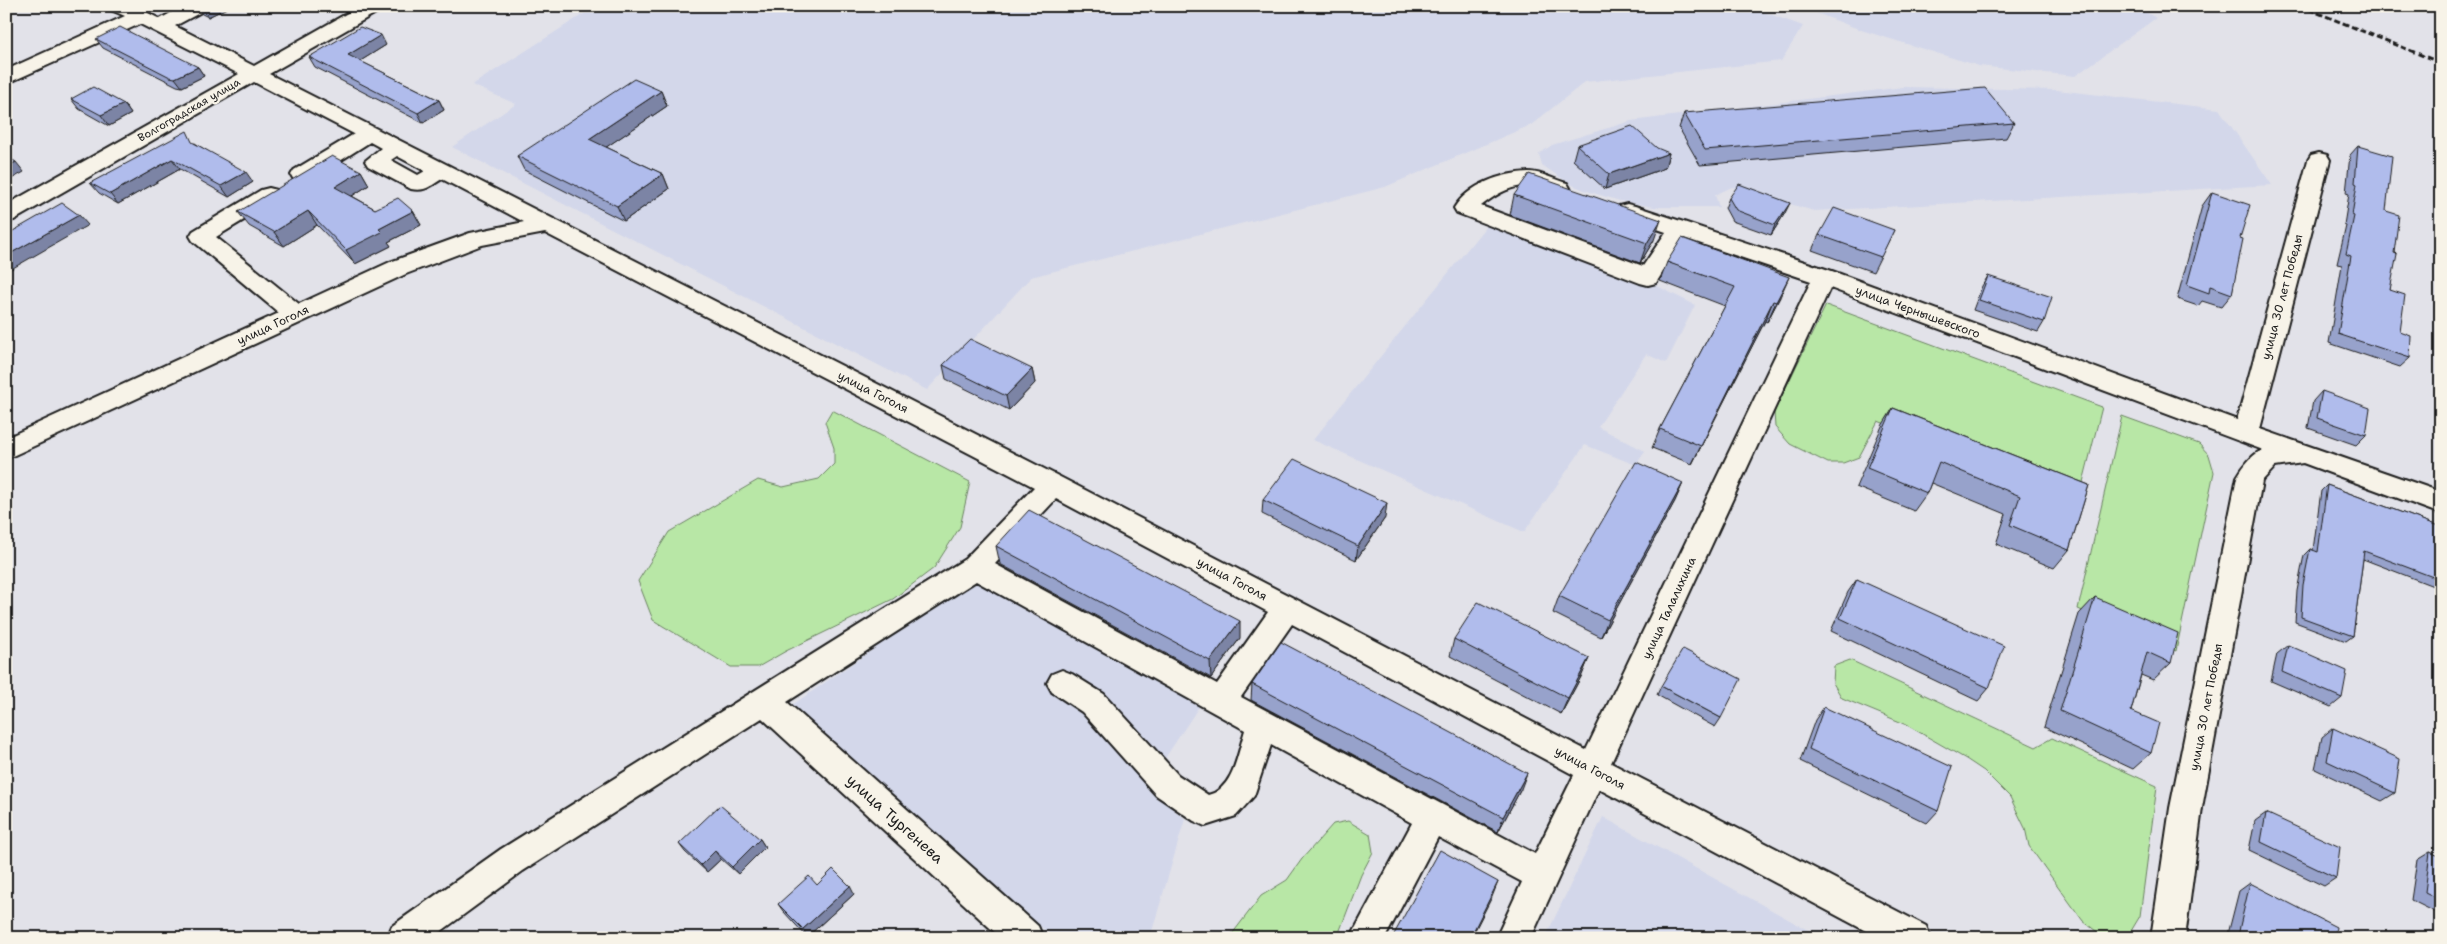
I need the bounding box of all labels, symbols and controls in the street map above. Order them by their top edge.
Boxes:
street label: Волгоградская улица [135,74,243,145]
street label: улица 30 лет Победы [2258,232,2306,362]
street label: улица Чернышевского [1853,282,1983,342]
street label: улица Гоголя [234,301,312,349]
street label: улица Гоголя [835,367,911,417]
street label: улица Гоголя [1194,554,1270,604]
street label: улица Талалихина [1638,554,1700,662]
street label: улица 30 лет Победы [2186,642,2226,772]
street label: улица Гоголя [1552,743,1628,793]
street label: улица Тургенева [842,770,948,868]

